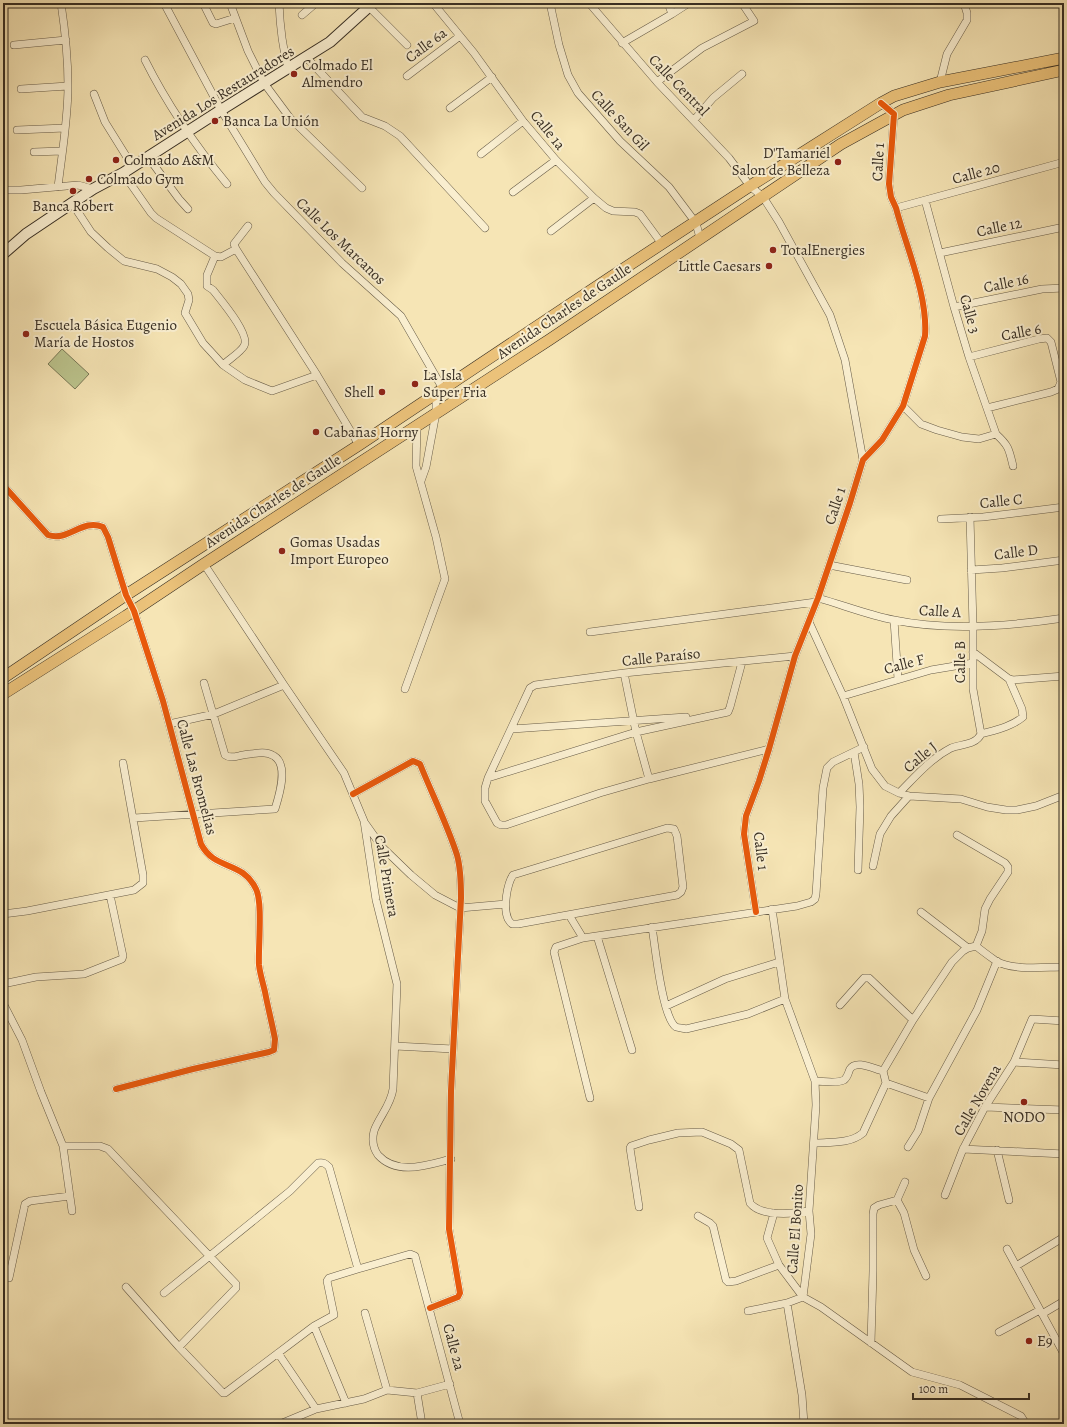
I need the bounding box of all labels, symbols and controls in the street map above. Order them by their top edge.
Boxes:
street label: Calle 6a [401,23,451,67]
street label: Avenida Los Restauradores [147,41,298,146]
street label: Calle Central [644,50,714,120]
place label: Colmado El Almendro [301,55,373,92]
marker: Colmado El Almendro [289,69,299,79]
street label: Calle San Gil [586,85,654,155]
street label: Calle 1a [526,106,570,154]
place label: Banca La Unión [223,111,319,131]
marker: Banca La Unión [210,116,220,126]
street label: Calle 1 [867,142,889,182]
place label: D'Tamariel Salon de Belleza [732,143,830,180]
place label: Colmado A&M [124,150,214,170]
marker: Colmado A&M [111,155,121,165]
marker: D'Tamariel Salon de Belleza [833,157,843,167]
street label: Calle 20 [950,157,1002,189]
place label: Colmado Gym [97,169,185,189]
marker: Colmado Gym [84,174,94,184]
marker: Banca Robert [68,186,78,196]
street label: Calle Los Marcanos [292,193,390,289]
place label: Banca Robert [32,196,114,216]
street label: Calle 12 [975,212,1023,242]
place label: TotalEnergies [781,240,865,260]
marker: TotalEnergies [768,245,778,255]
place label: Little Caesars [678,256,761,276]
street label: Avenida Charles de Gaulle [492,258,635,364]
marker: Little Caesars [764,261,774,271]
street label: Calle 16 [982,268,1030,298]
street label: Calle 3 [955,292,985,336]
place label: Escuela Básica Eugenio María de Hostos [34,315,177,352]
street label: Calle 6 [999,318,1043,346]
marker: Escuela Básica Eugenio María de Hostos [21,329,31,339]
place label: La Isla Super Fria [423,365,487,402]
marker: La Isla Super Fria [410,379,420,389]
place label: Shell [344,382,374,402]
marker: Shell [377,387,387,397]
place label: Cabañas Horny [324,422,419,442]
marker: Cabañas Horny [311,427,321,437]
street label: Avenida Charles de Gaulle [200,449,345,553]
street label: Calle 1 [820,485,850,527]
street label: Calle C [979,489,1023,513]
place label: Gomas Usadas Import Europeo [290,532,389,569]
street label: Calle D [993,539,1039,565]
marker: Gomas Usadas Import Europeo [277,546,287,556]
street label: Calle A [918,600,962,622]
street label: Calle B [950,641,970,683]
street label: Calle Paraíso [621,643,701,671]
street label: Calle F [882,649,927,679]
street label: Calle Las Bromelias [172,717,222,837]
street label: Calle J [899,737,941,777]
street label: Calle 1 [749,831,773,871]
street label: Calle Primera [370,833,404,919]
street label: Calle Novena [948,1061,1006,1139]
marker: NODO [1019,1097,1029,1107]
place label: NODO [1003,1107,1045,1127]
street label: Calle El Bonito [782,1183,808,1275]
street label: Calle 2a [438,1321,470,1373]
place label: E9 [1037,1331,1053,1351]
marker: E9 [1024,1336,1034,1346]
scale bar [913,1375,1029,1401]
text: 100 m [919,1381,948,1397]

